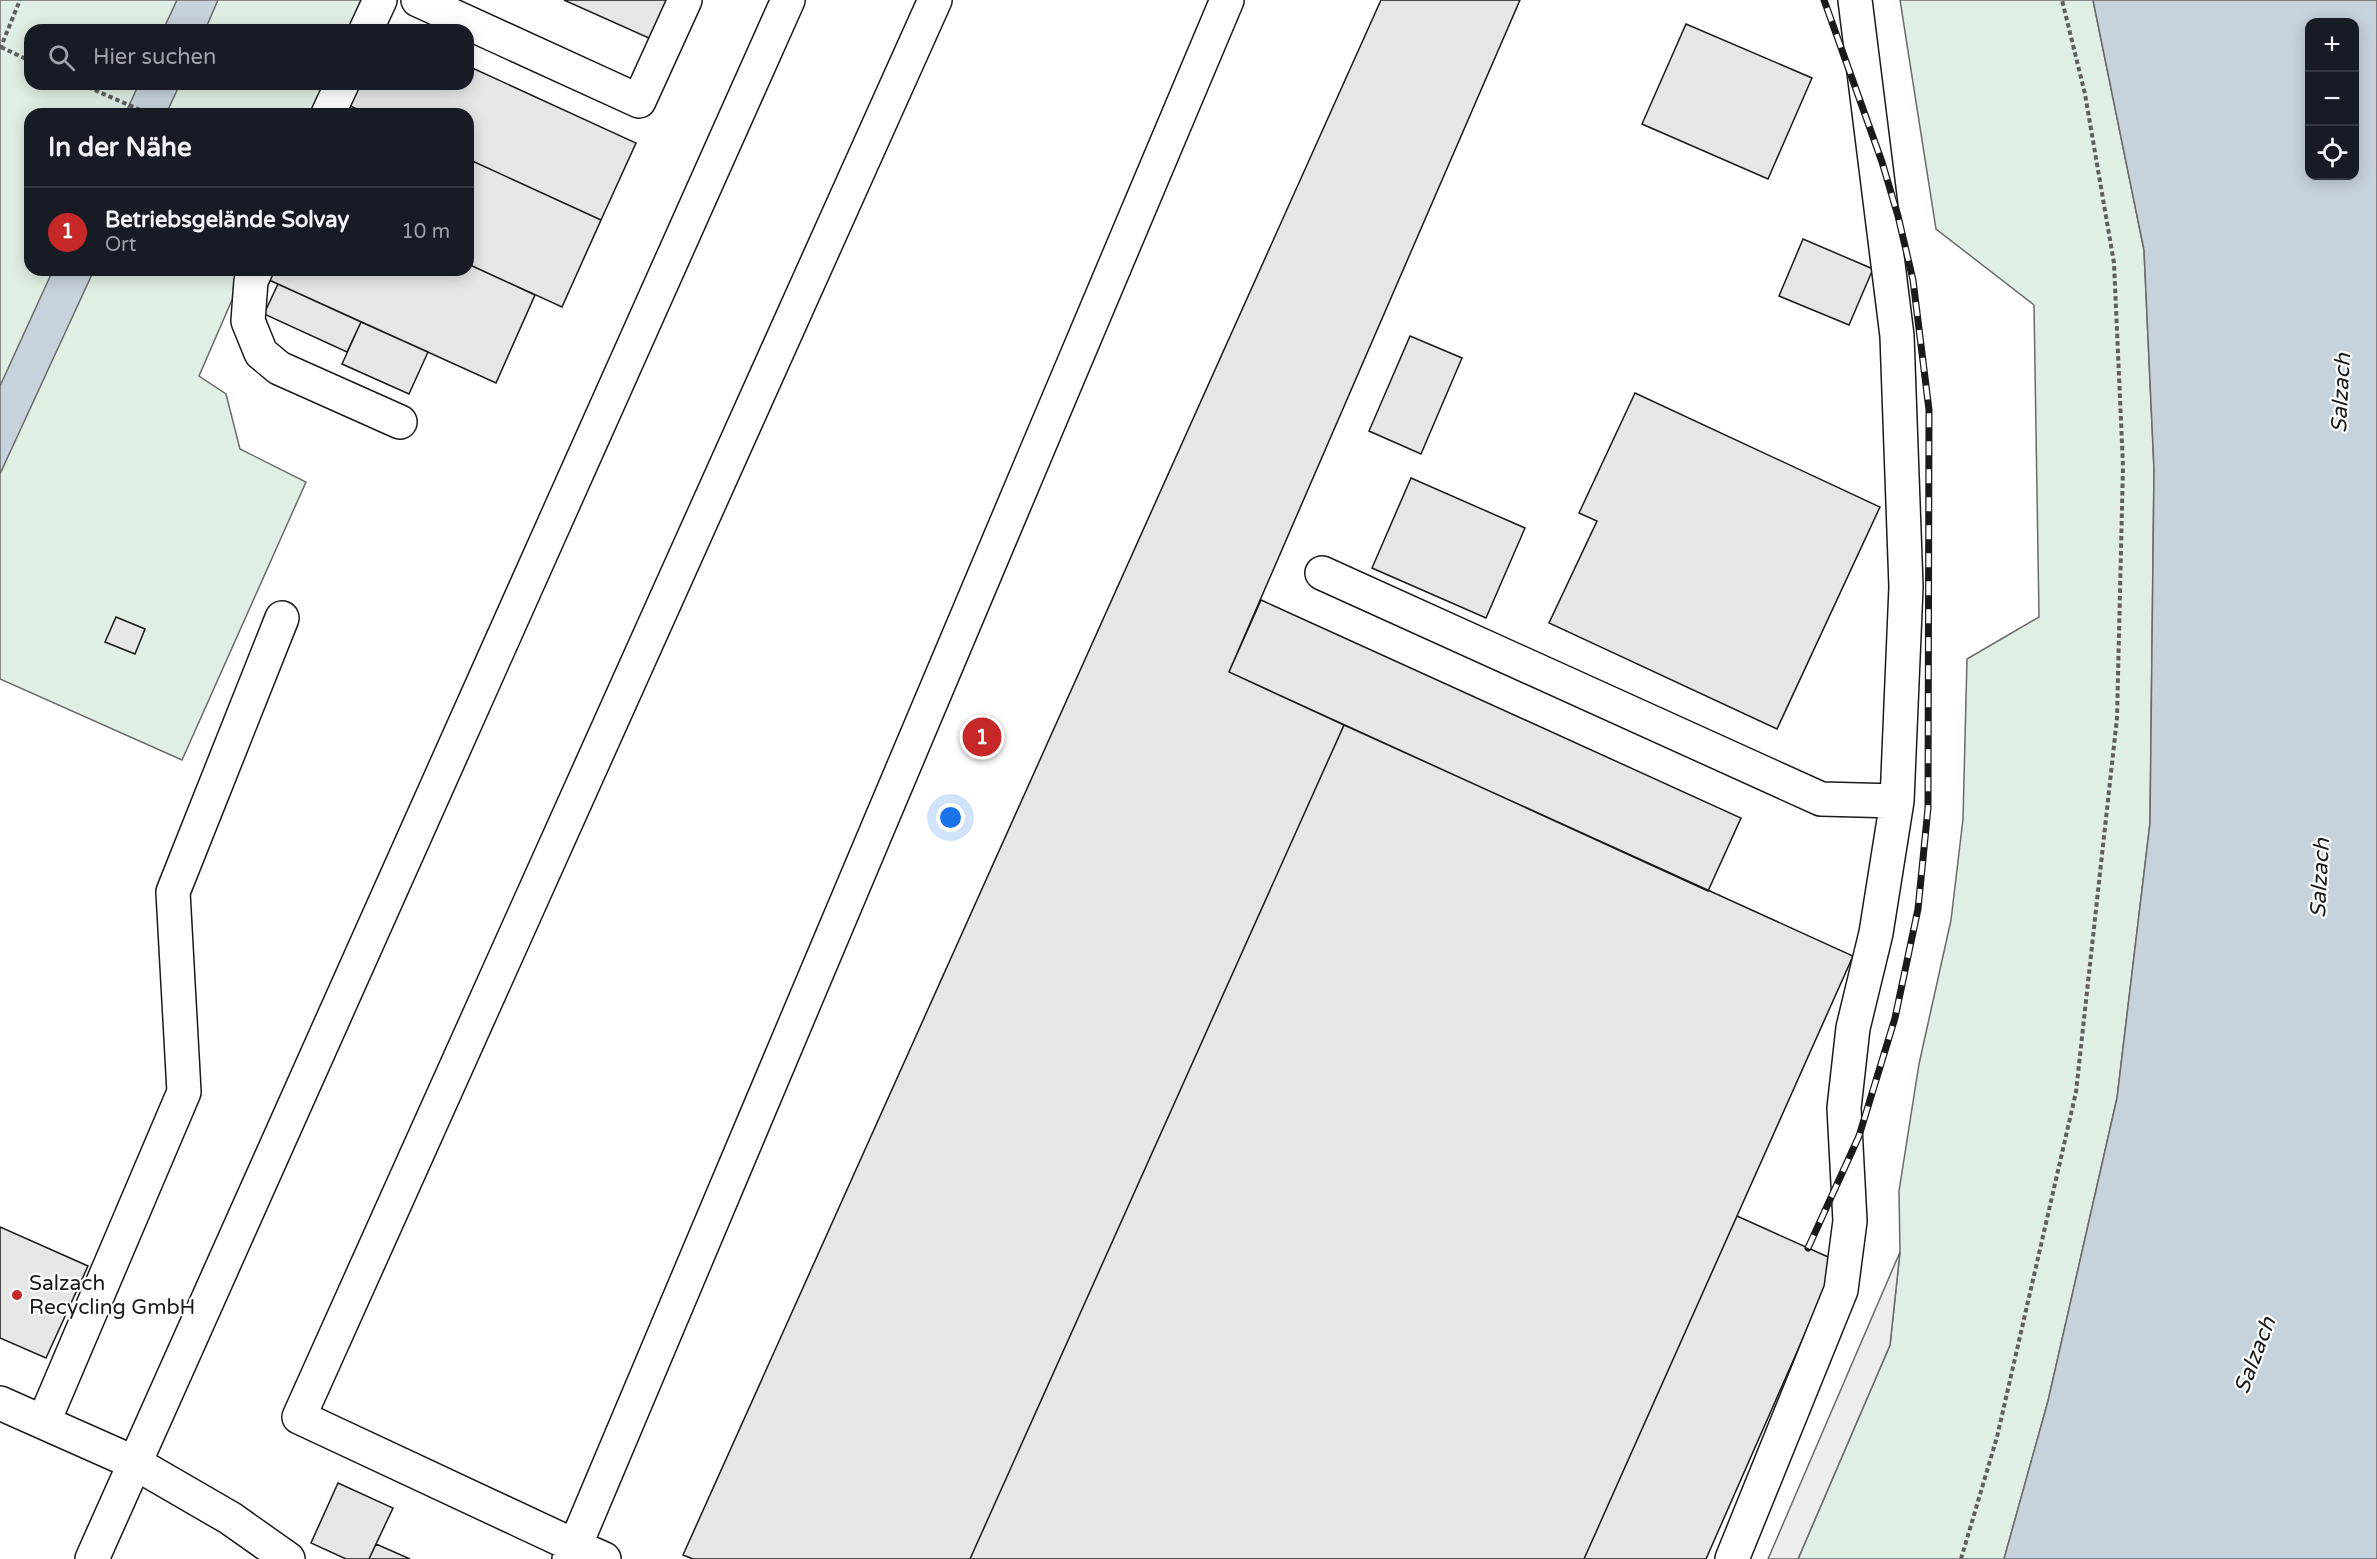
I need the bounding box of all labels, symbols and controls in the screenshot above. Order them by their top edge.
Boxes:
map controls [2305,18,2359,180]
button: + [2305,18,2359,72]
search box [24,24,474,90]
icon: search [45,41,78,74]
text: Hier suchen [93,44,216,70]
button: − [2305,72,2359,126]
button: locate [2305,126,2359,180]
text: In der Nähe [48,132,192,163]
text: Betriebsgelände Solvay [105,207,349,233]
text: 1 [61,220,74,244]
text: 10 m [401,220,450,244]
text: Ort [105,233,136,257]
water label: Salzach [2326,352,2356,434]
pin: 1 [962,714,1002,760]
your location [936,803,965,832]
water label: Salzach [2305,837,2335,919]
place label: Salzach Recycling GmbH [29,1271,195,1320]
marker: Salzach Recycling GmbH [10,1288,24,1302]
water label: Salzach [2228,1313,2282,1397]

